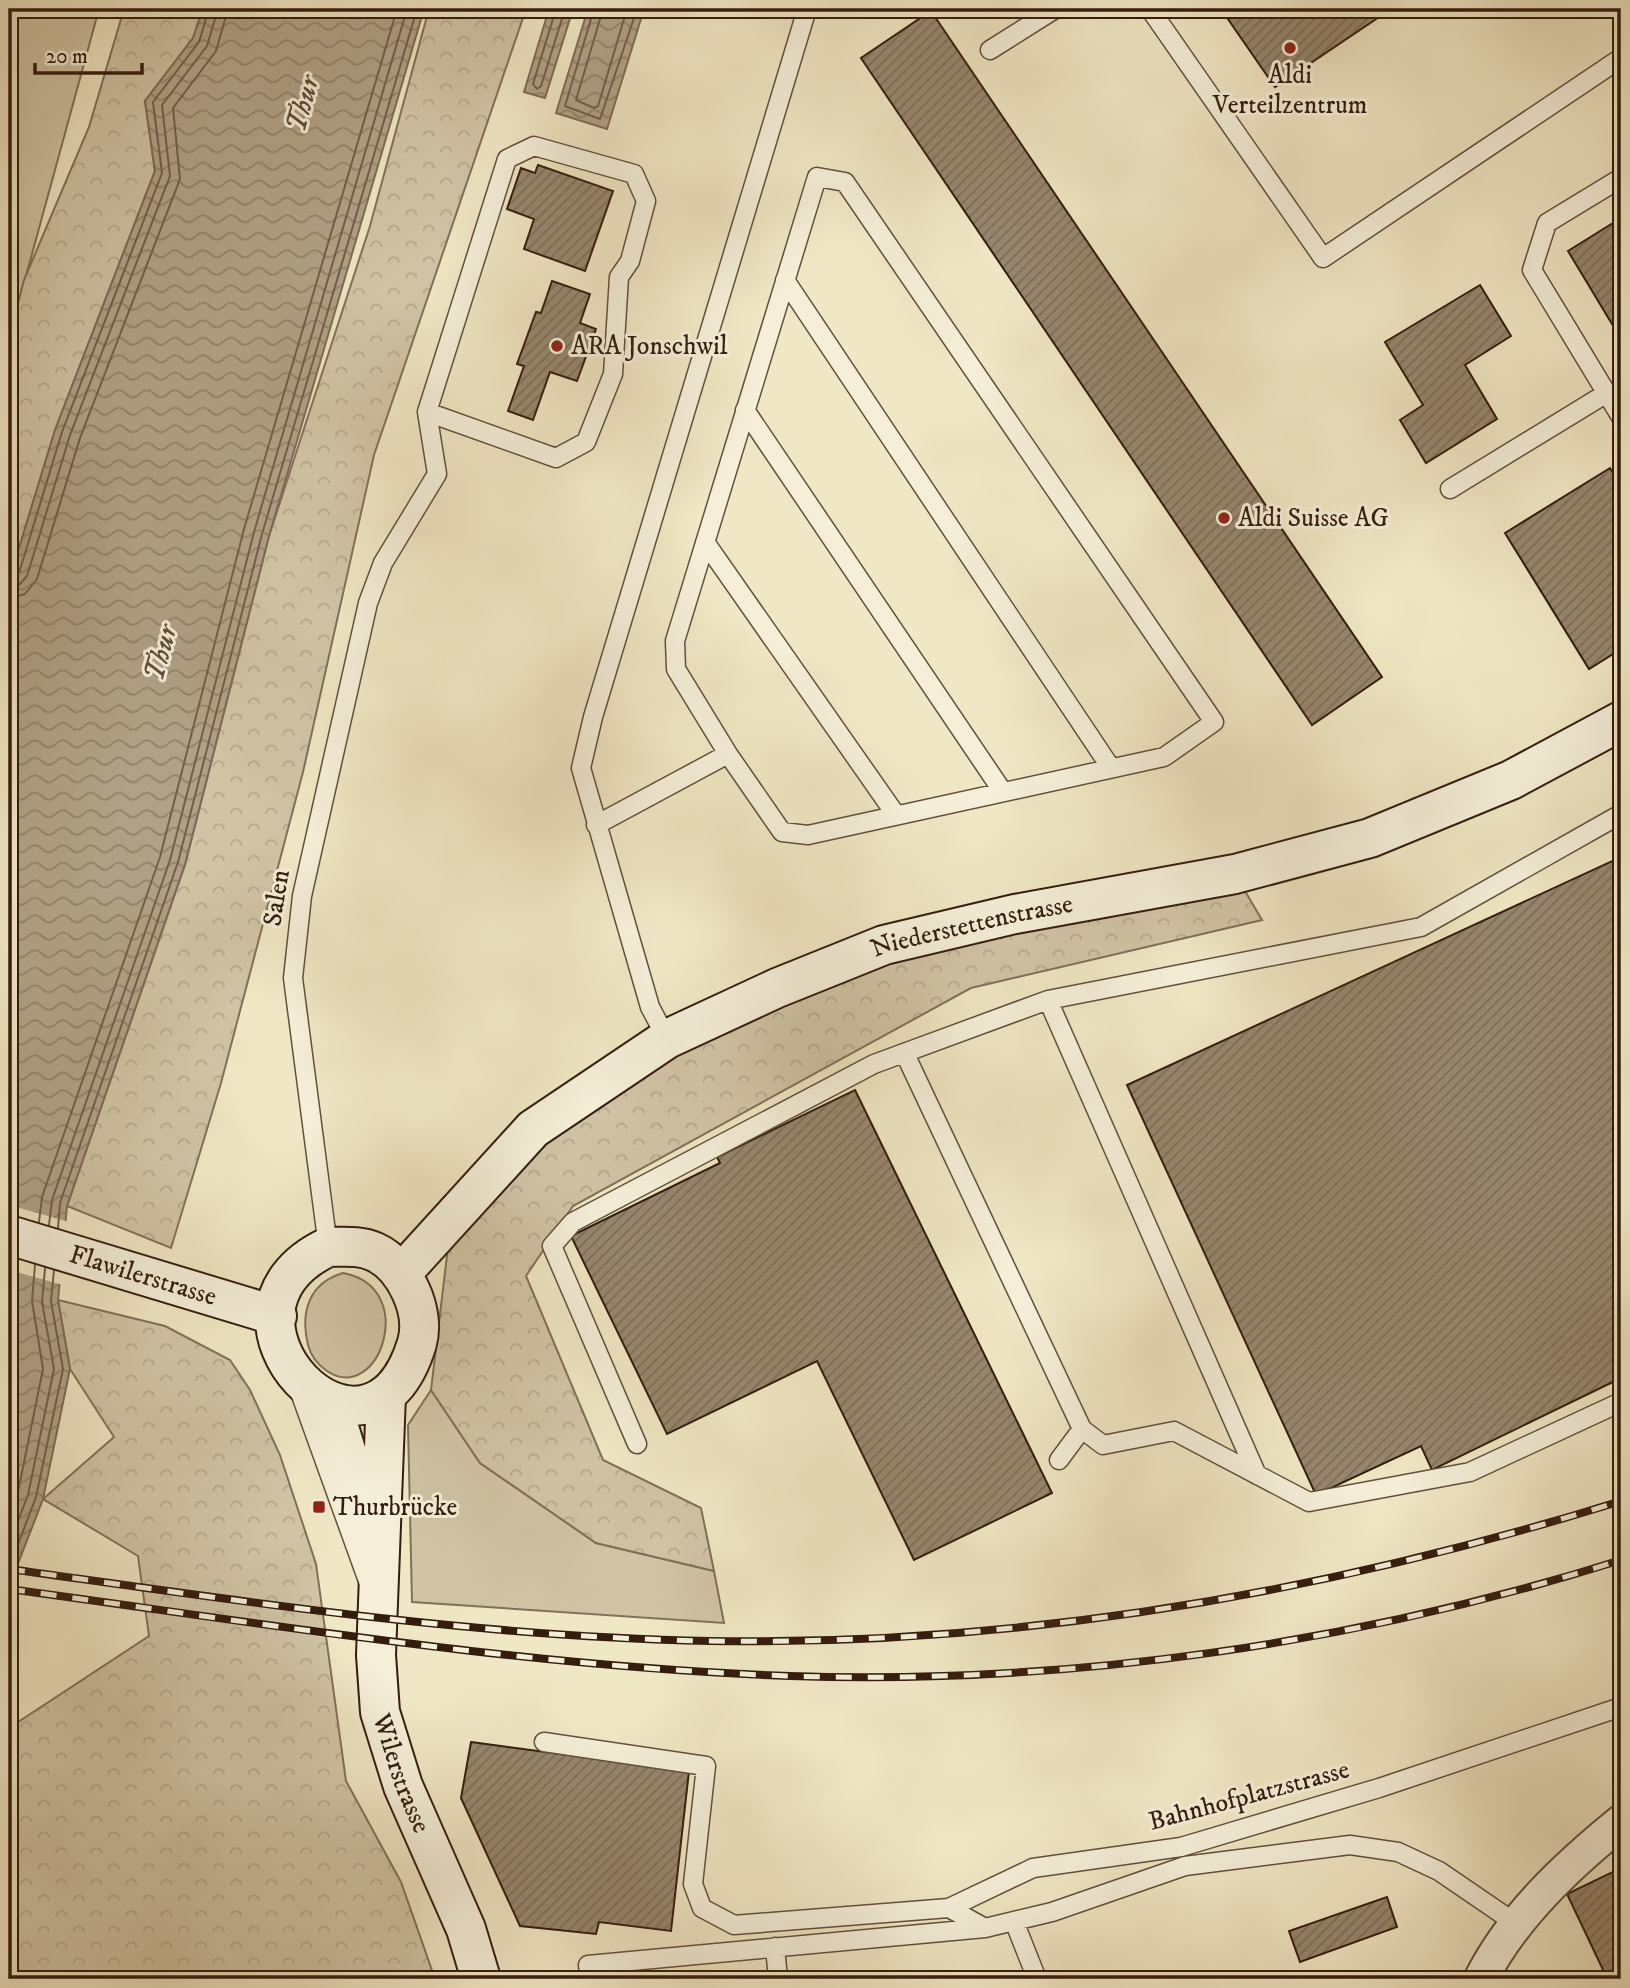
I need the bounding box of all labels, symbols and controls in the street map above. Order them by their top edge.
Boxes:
scale bar [35,32,142,76]
marker: Aldi Verteilzentrum [1282,40,1298,56]
text: 20 m [46,44,88,70]
place label: Aldi Verteilzentrum [1212,59,1367,122]
water label: Thur [279,70,328,136]
place label: ARA Jonschwil [571,330,728,363]
marker: ARA Jonschwil [549,338,565,354]
place label: Aldi Suisse AG [1238,502,1389,535]
marker: Aldi Suisse AG [1216,510,1232,526]
water label: Thur [137,619,186,685]
street label: Salen [256,867,298,929]
street label: Niederstettenstrasse [866,887,1075,965]
street label: Flawilerstrasse [65,1238,221,1313]
place label: Thurbrücke [333,1491,457,1524]
marker: Thurbrücke [311,1499,327,1515]
street label: Wilerstrasse [365,1708,438,1838]
street label: Bahnhofplatzstrasse [1145,1753,1353,1839]

